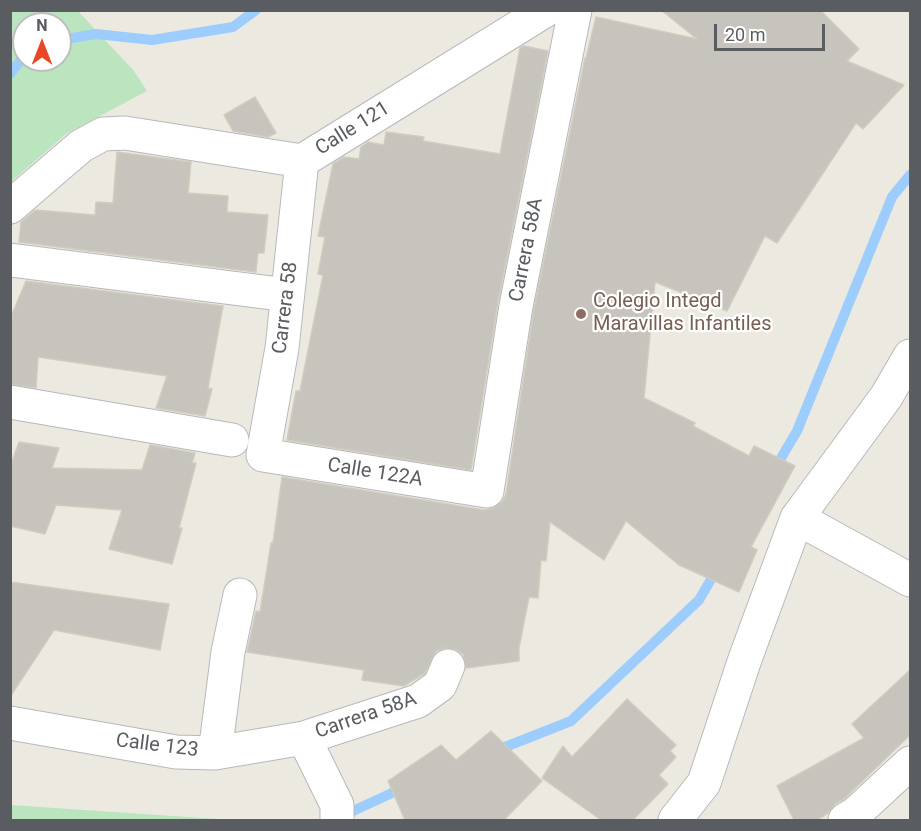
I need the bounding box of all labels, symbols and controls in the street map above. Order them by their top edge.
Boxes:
north arrow [12,12,72,72]
scale bar [717,12,828,50]
text: N [36,16,48,35]
text: 20 m [725,24,765,45]
street label: Calle 121 [311,97,395,161]
street label: Carrera 58A [505,196,549,304]
street label: Carrera 58 [268,261,304,355]
place label: Colegio Integd Maravillas Infantiles [593,290,771,337]
marker: Colegio Integd Maravillas Infantiles [574,307,588,321]
street label: Calle 122A [326,454,424,492]
street label: Carrera 58A [312,687,420,745]
street label: Calle 123 [114,729,200,763]

